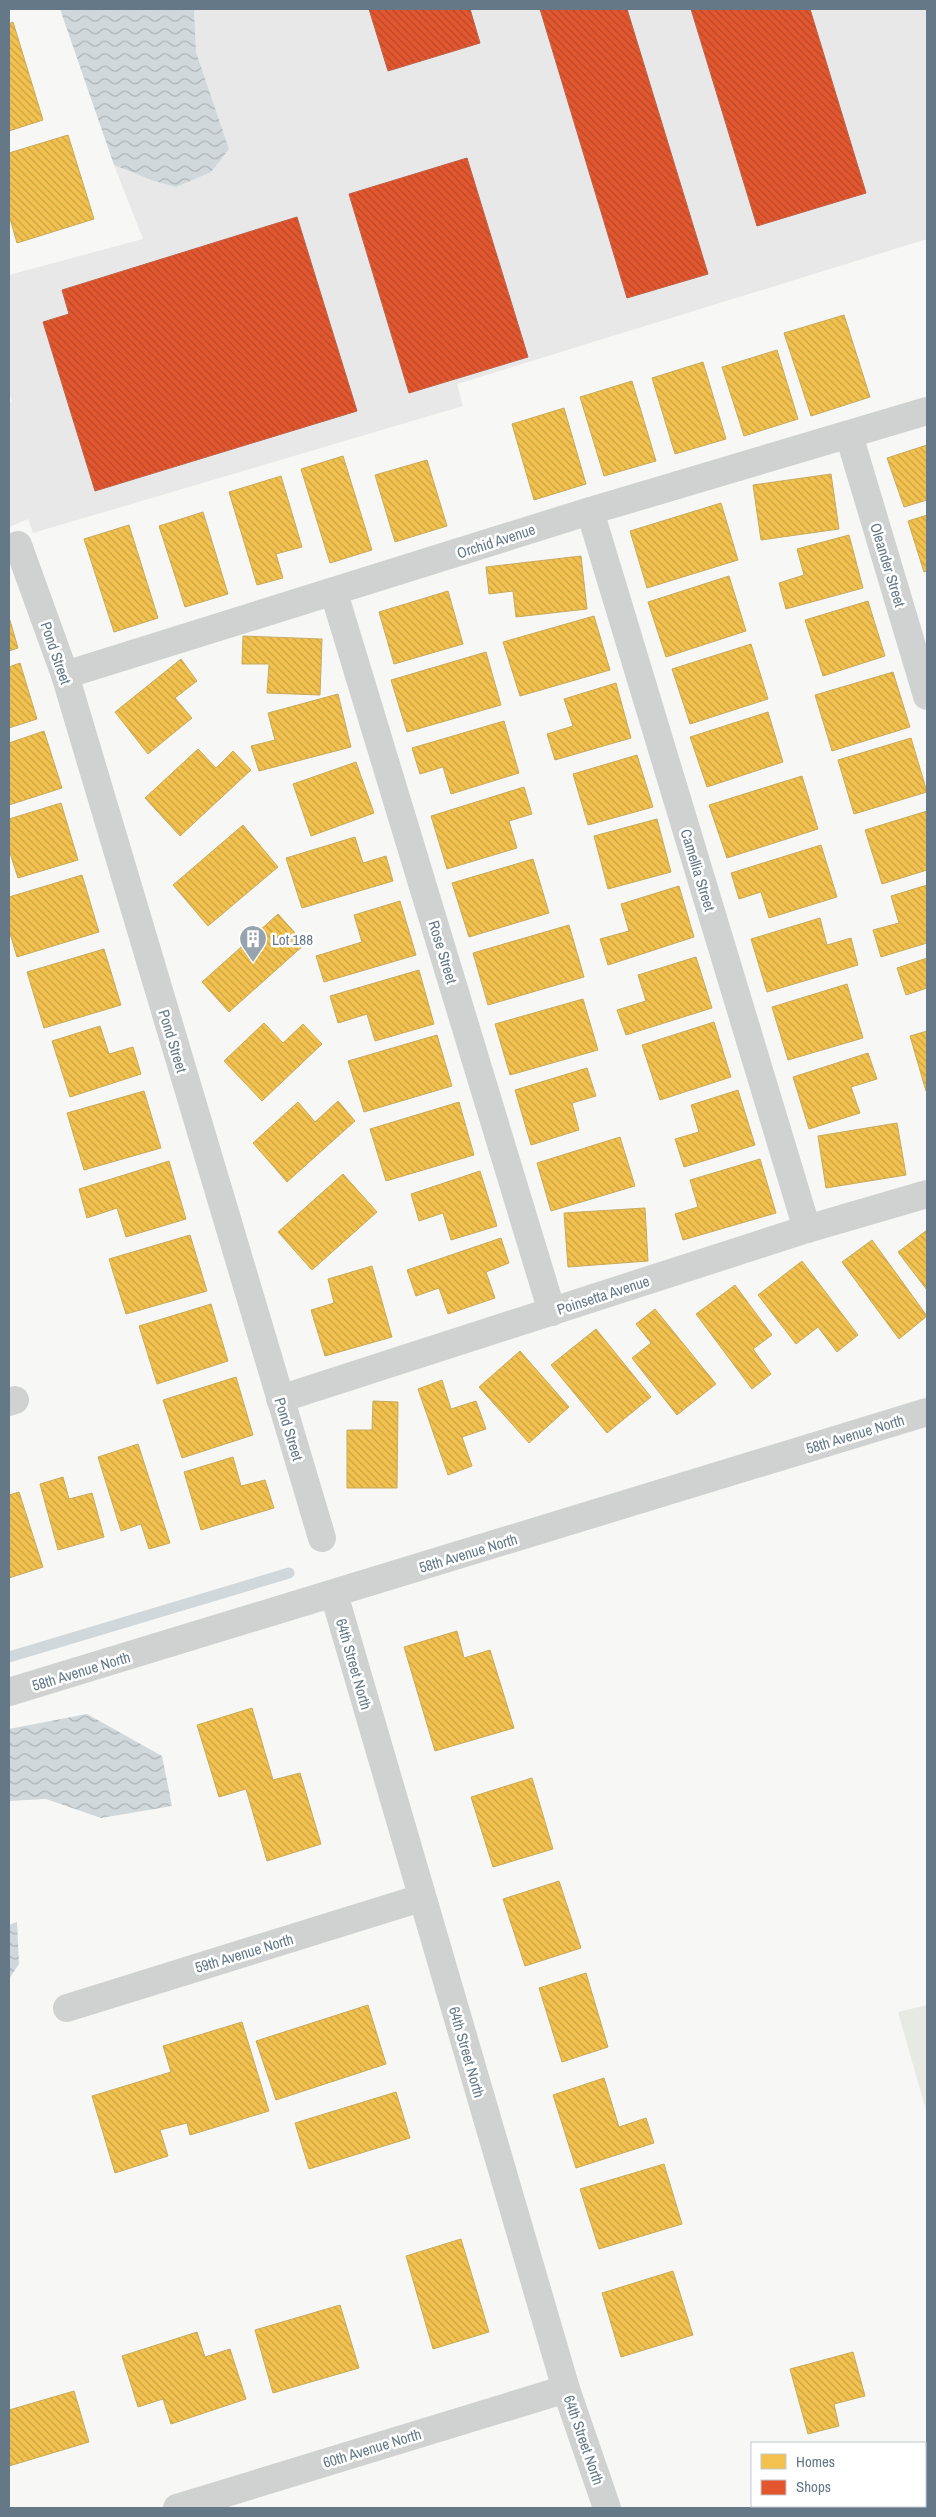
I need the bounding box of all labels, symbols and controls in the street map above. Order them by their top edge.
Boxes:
street label: Orchid Avenue [454,518,538,564]
street label: Oleander Street [865,520,911,610]
street label: Pond Street [35,619,77,688]
street label: Camellia Street [676,826,721,914]
street label: Rose Street [423,918,463,987]
building icon: Lot 188 [238,924,268,963]
place label: Lot 188 [272,929,313,950]
street label: Pond Street [153,1007,193,1076]
street label: Poinsetta Avenue [554,1270,652,1320]
street label: Pond Street [269,1395,309,1464]
street label: 58th Avenue North [803,1409,907,1459]
street label: 58th Avenue North [416,1528,520,1578]
street label: 64th Street North [331,1616,377,1712]
street label: 58th Avenue North [29,1646,133,1696]
street label: 59th Avenue North [192,1928,296,1978]
street label: 64th Street North [444,2004,490,2100]
street label: 64th Street North [559,2392,609,2488]
street label: 60th Avenue North [320,2423,424,2473]
legend [751,2442,926,2507]
text: Homes [796,2451,835,2472]
text: Shops [796,2476,831,2497]

